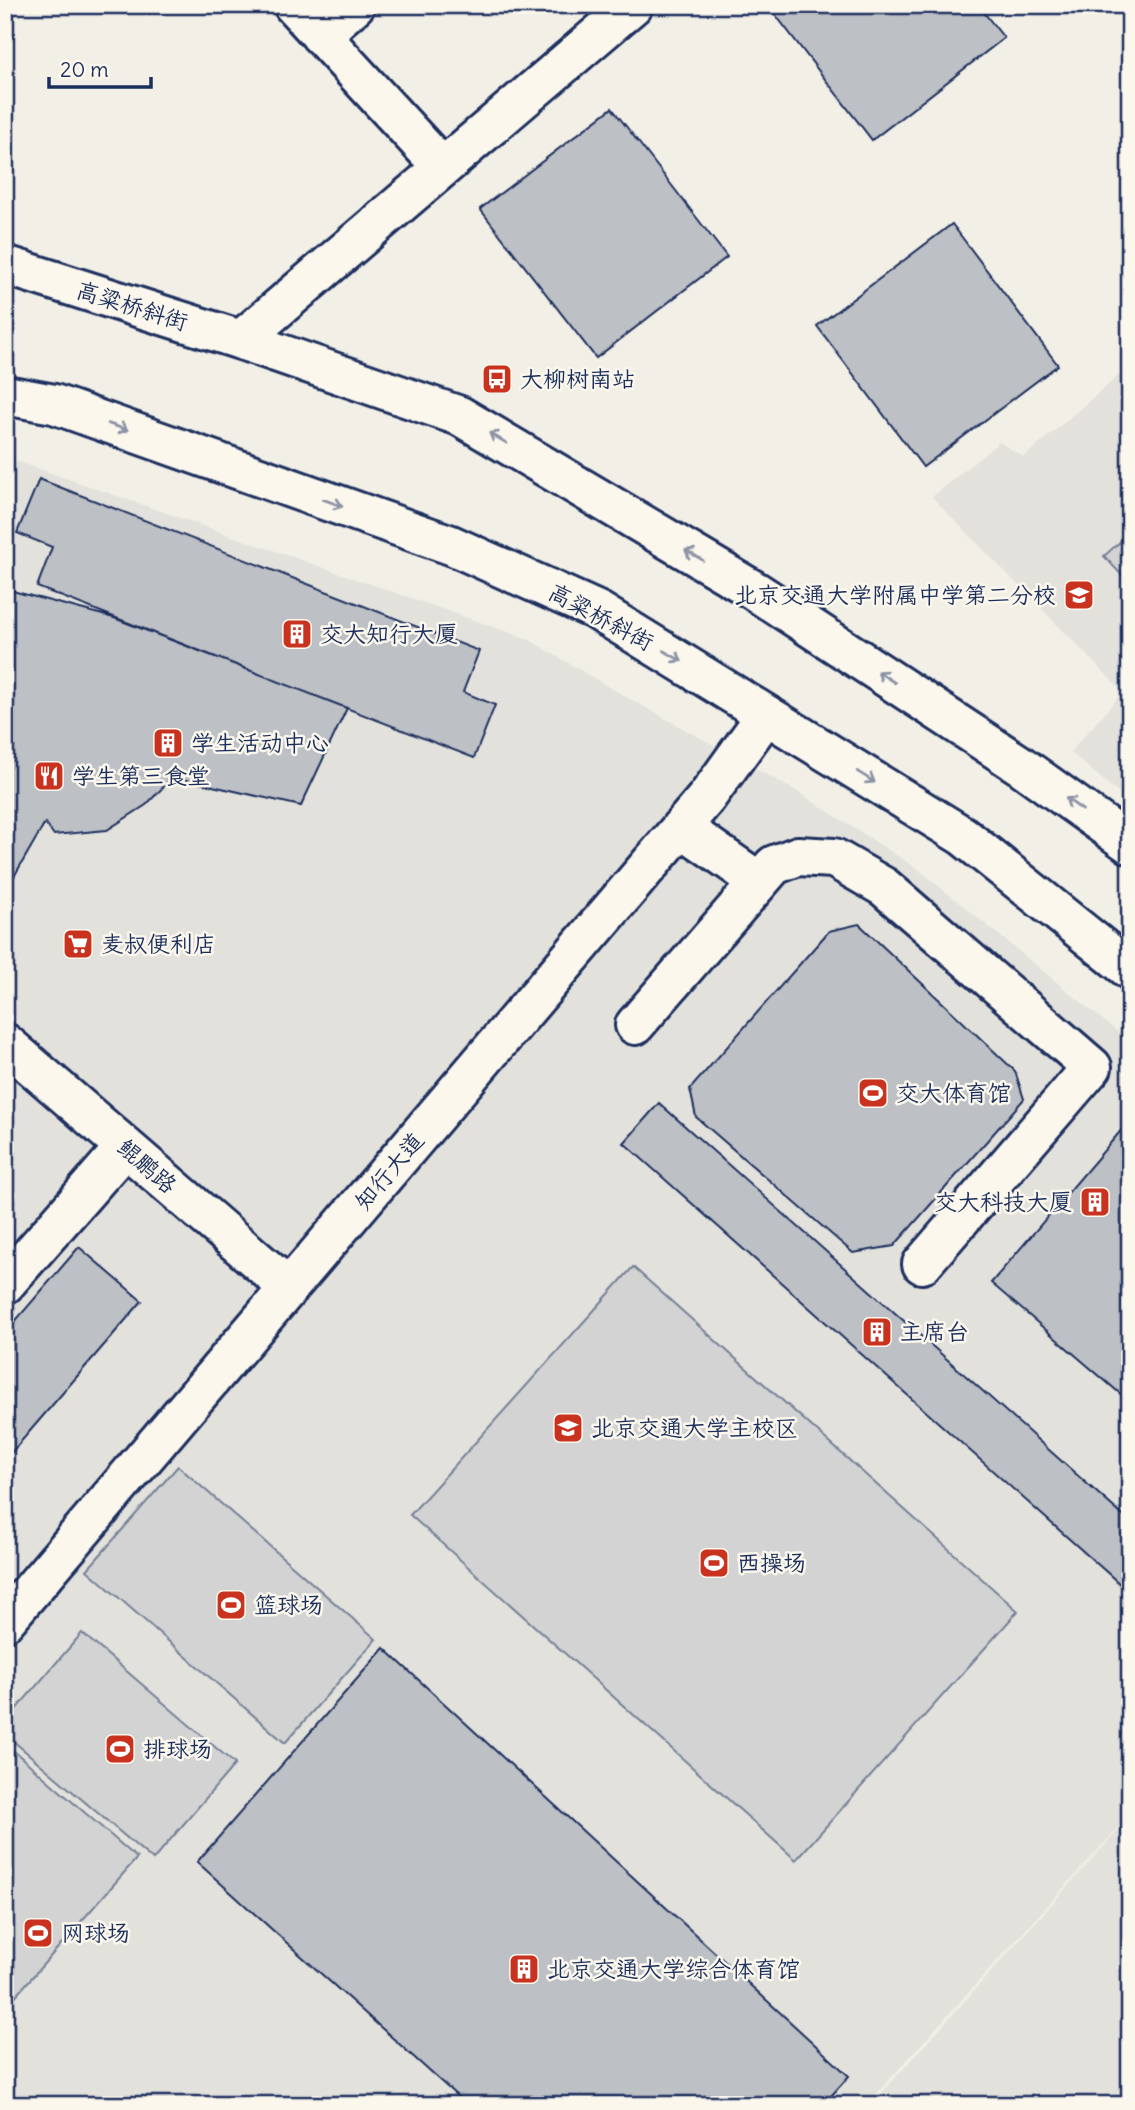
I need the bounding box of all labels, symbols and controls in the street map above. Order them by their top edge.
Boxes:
scale bar [49,46,150,90]
text: 20 m [60,56,109,83]
street label: 高粱桥斜街 [73,275,191,336]
bus stop icon: 大柳树南站 [480,362,514,396]
place label: 大柳树南站 [520,364,635,393]
one-way arrow [107,421,129,434]
one-way arrow [489,431,509,445]
one-way arrow [321,497,343,510]
one-way arrow [684,547,704,561]
street label: 高粱桥斜街 [544,577,659,656]
school or university icon: 北京交通大学附属中学第二分校 [1062,578,1096,612]
place label: 北京交通大学附属中学第二分校 [734,580,1056,609]
building icon: 交大知行大厦 [280,617,314,651]
place label: 交大知行大厦 [320,619,458,648]
one-way arrow [662,650,682,664]
one-way arrow [876,669,896,683]
building icon: 学生活动中心 [151,726,185,760]
place label: 学生活动中心 [191,728,329,757]
restaurant icon: 学生第三食堂 [32,759,66,793]
place label: 学生第三食堂 [72,761,210,790]
one-way arrow [855,770,875,784]
one-way arrow [1065,797,1084,811]
supermarket icon: 麦叔便利店 [61,927,95,961]
place label: 麦叔便利店 [101,929,216,958]
sports icon: 交大体育馆 [856,1076,890,1110]
place label: 交大体育馆 [896,1078,1011,1107]
street label: 知行大道 [348,1126,429,1215]
street label: 鲲鹏路 [112,1132,183,1199]
building icon: 交大科技大厦 [1078,1185,1112,1219]
place label: 交大科技大厦 [934,1187,1072,1216]
building icon: 主席台 [860,1315,894,1349]
place label: 主席台 [900,1317,969,1346]
school or university icon: 北京交通大学主校区 [551,1411,585,1445]
place label: 北京交通大学主校区 [591,1413,798,1442]
sports icon: 西操场 [697,1546,731,1580]
place label: 西操场 [737,1548,806,1577]
sports icon: 篮球场 [214,1588,248,1622]
place label: 篮球场 [254,1590,323,1619]
sports icon: 排球场 [103,1732,137,1766]
place label: 排球场 [143,1734,212,1763]
sports icon: 网球场 [21,1916,55,1950]
place label: 网球场 [61,1918,130,1947]
building icon: 北京交通大学综合体育馆 [507,1952,541,1986]
place label: 北京交通大学综合体育馆 [547,1954,800,1983]

